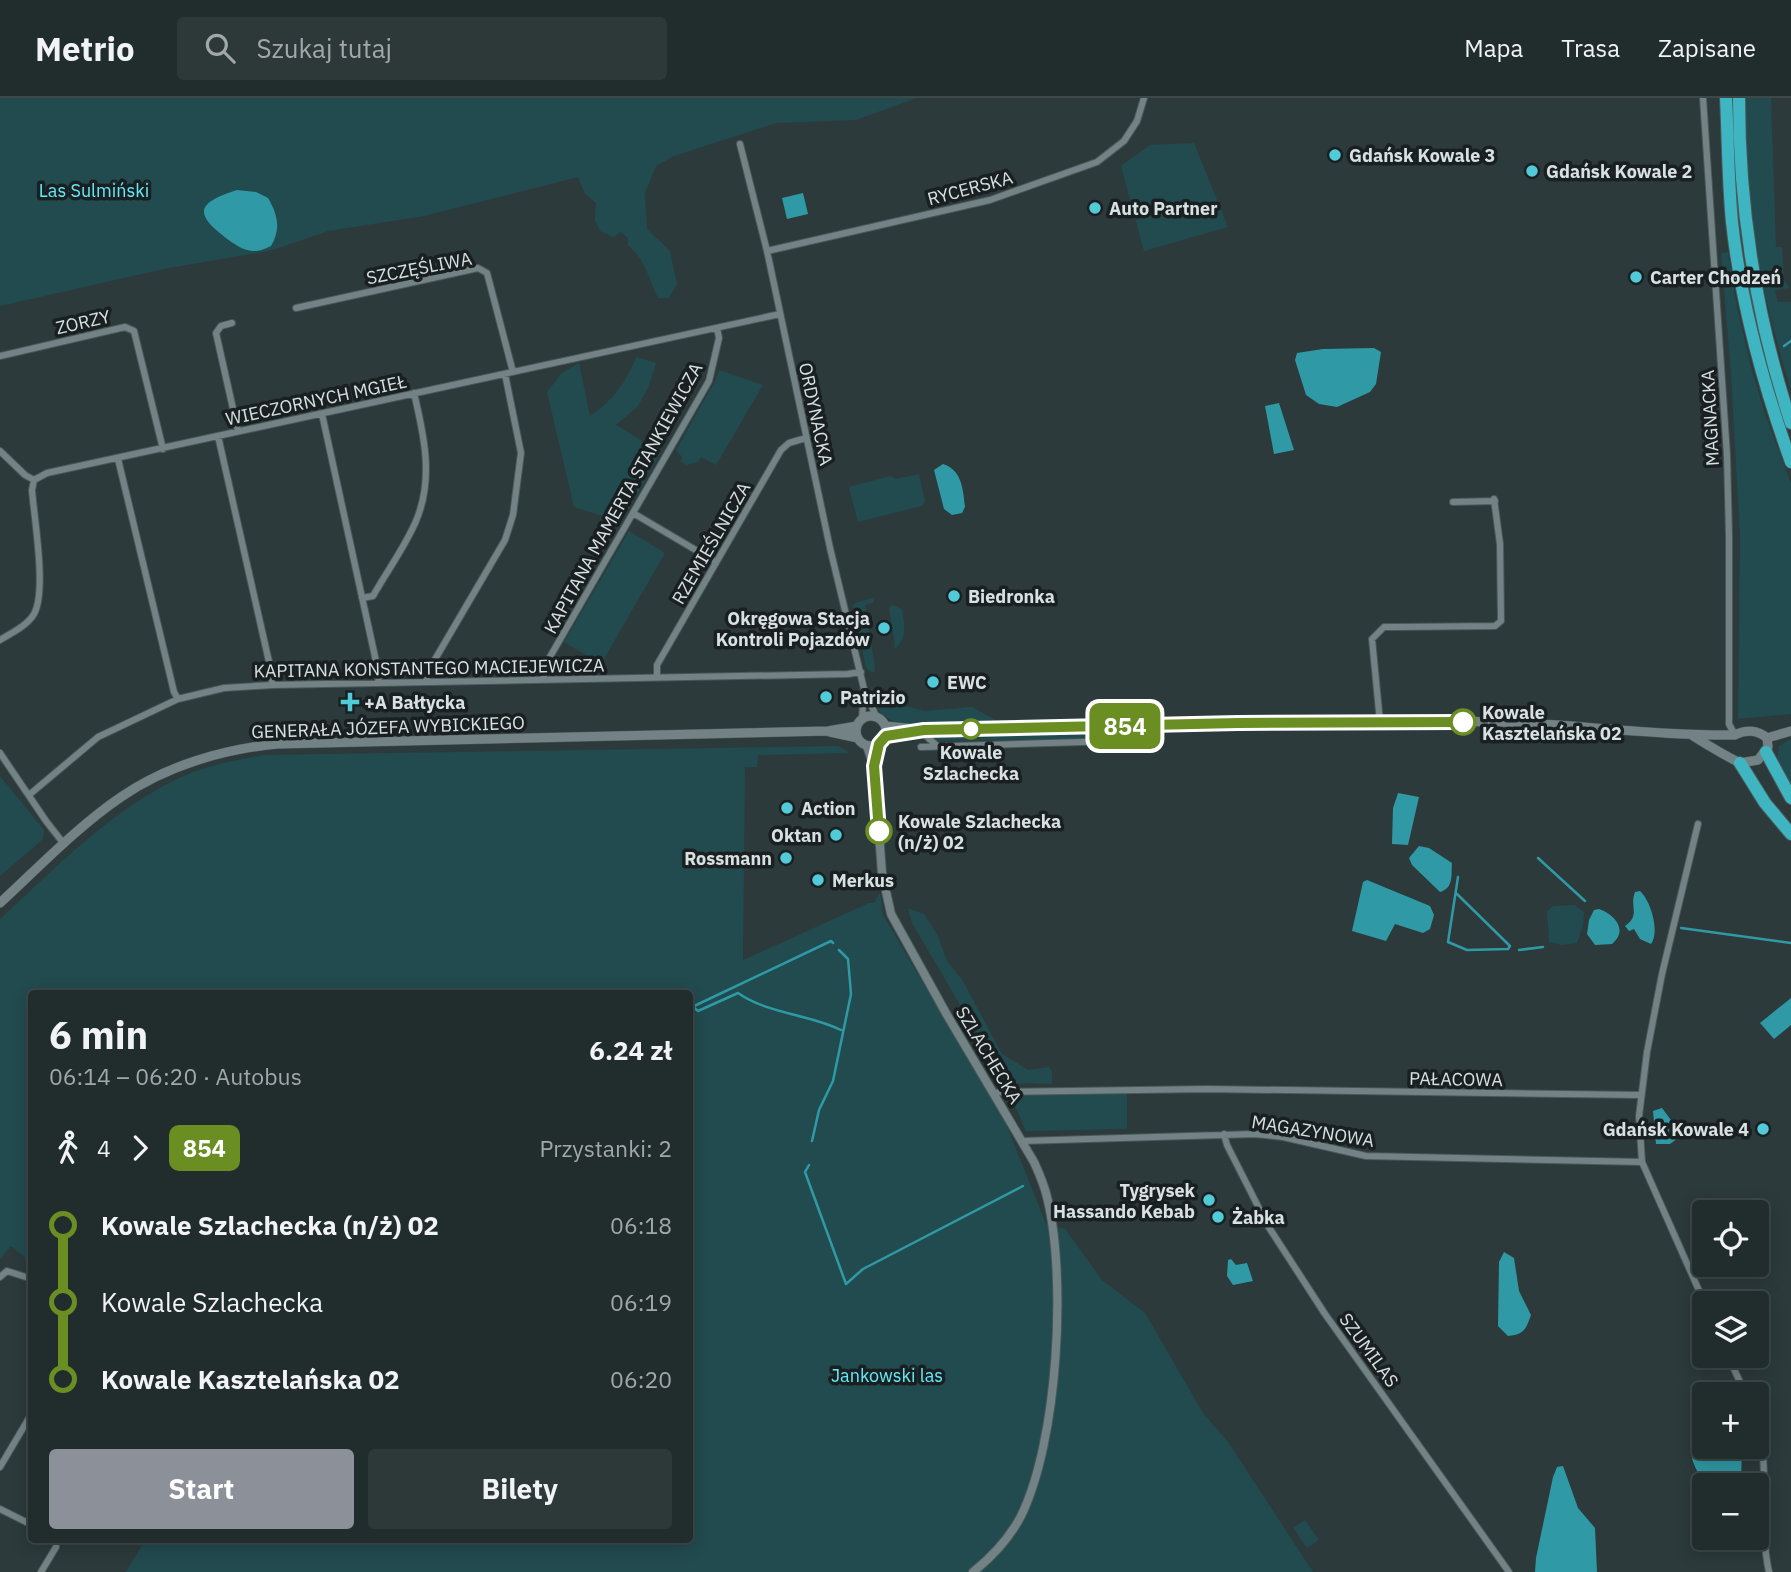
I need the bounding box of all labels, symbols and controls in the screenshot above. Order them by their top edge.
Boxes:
search box [177,17,667,80]
text: Metrio [35,27,135,70]
icon: search [201,29,239,67]
text: Szukaj tutaj [257,31,392,65]
text: Mapa [1464,32,1523,64]
text: Trasa [1561,32,1620,64]
text: Zapisane [1658,32,1756,64]
place label: Gdańsk Kowale 3 [1349,144,1495,167]
marker: Gdańsk Kowale 3 [1327,147,1343,163]
place label: Gdańsk Kowale 2 [1546,160,1692,183]
marker: Gdańsk Kowale 2 [1524,163,1540,179]
street label: RYCERSKA [925,165,1016,210]
park label: Las Sulmiński [39,179,149,202]
place label: Auto Partner [1109,197,1217,220]
marker: Auto Partner [1087,200,1103,216]
street label: SZCZĘŚLIWA [364,246,474,289]
place label: Carter Chodzeń [1650,266,1781,289]
marker: Carter Chodzeń [1628,269,1644,285]
street label: ZORZY [53,304,113,339]
street label: KAPITANA MAMERTA STANKIEWICZA [539,358,708,638]
street label: ORDYNACKA [794,360,838,468]
street label: MAGNACKA [1696,369,1724,467]
street label: WIECZORNYCH MGIEŁ [223,370,409,430]
street label: RZEMIEŚLNICZA [667,477,756,608]
place label: Biedronka [968,585,1055,608]
marker: Biedronka [946,588,962,604]
place label: Okręgowa Stacja Kontroli Pojazdów [716,607,870,651]
marker: Okręgowa Stacja Kontroli Pojazdów [876,620,892,636]
street label: KAPITANA KONSTANTEGO MACIEJEWICZA [253,653,605,683]
place label: EWC [947,671,987,694]
marker: EWC [925,674,941,690]
place label: Patrizio [840,686,906,709]
marker: Patrizio [818,689,834,705]
place label: +A Bałtycka [364,691,465,714]
marker: +A Bałtycka [342,694,358,710]
place label: Kowale Kasztelańska 02 [1482,701,1622,745]
line badge: 854 [1085,703,1165,749]
marker: Kowale Kasztelańska 02 [1450,709,1476,735]
text: 854 [1103,710,1147,742]
street label: GENERAŁA JÓZEFA WYBICKIEGO [251,711,525,743]
marker: Kowale Szlachecka [961,719,981,739]
place label: Kowale Szlachecka [923,741,1019,785]
place label: Action [801,797,856,820]
marker: Action [779,800,795,816]
place label: Kowale Szlachecka (n/ż) 02 [898,810,1061,854]
marker: Kowale Szlachecka (n/ż) 02 [866,818,892,844]
place label: Oktan [771,824,822,847]
marker: Oktan [828,827,844,843]
place label: Rossmann [684,847,772,870]
marker: Rossmann [778,850,794,866]
place label: Merkus [832,869,894,892]
marker: Merkus [810,872,826,888]
street label: SZLACHECKA [951,1002,1027,1108]
text: 6 min [49,1010,148,1059]
text: 6.24 zł [589,1033,672,1067]
text: 06:14 – 06:20 · Autobus [49,1061,302,1091]
street label: PAŁACOWA [1409,1067,1503,1091]
street label: MAGAZYNOWA [1250,1110,1376,1152]
place label: Gdańsk Kowale 4 [1603,1118,1749,1141]
marker: Gdańsk Kowale 4 [1755,1121,1771,1137]
icon: walk [49,1129,87,1167]
icon: forward [121,1129,159,1167]
text: 854 [183,1132,226,1164]
text: 4 [97,1133,111,1163]
text: Przystanki: 2 [540,1133,672,1163]
place label: Tygrysek Hassando Kebab [1053,1179,1196,1223]
marker: Tygrysek Hassando Kebab [1201,1192,1217,1208]
map controls [1692,1200,1769,1550]
button: locate [1692,1200,1769,1277]
place label: Żabka [1232,1206,1285,1229]
text: Kowale Szlachecka (n/ż) 02 [101,1208,439,1242]
marker: Żabka [1210,1209,1226,1225]
text: 06:18 [610,1210,672,1240]
text: Kowale Szlachecka [101,1285,323,1319]
text: 06:19 [610,1287,672,1317]
button: layers [1692,1291,1769,1368]
street label: SZUMILAS [1334,1308,1404,1392]
text: Kowale Kasztelańska 02 [101,1362,400,1396]
text: 06:20 [610,1364,672,1394]
park label: Jankowski las [831,1364,943,1387]
button: + [1692,1382,1769,1459]
button: Start [49,1449,354,1529]
button: Bilety [368,1449,672,1529]
button: − [1692,1473,1769,1550]

